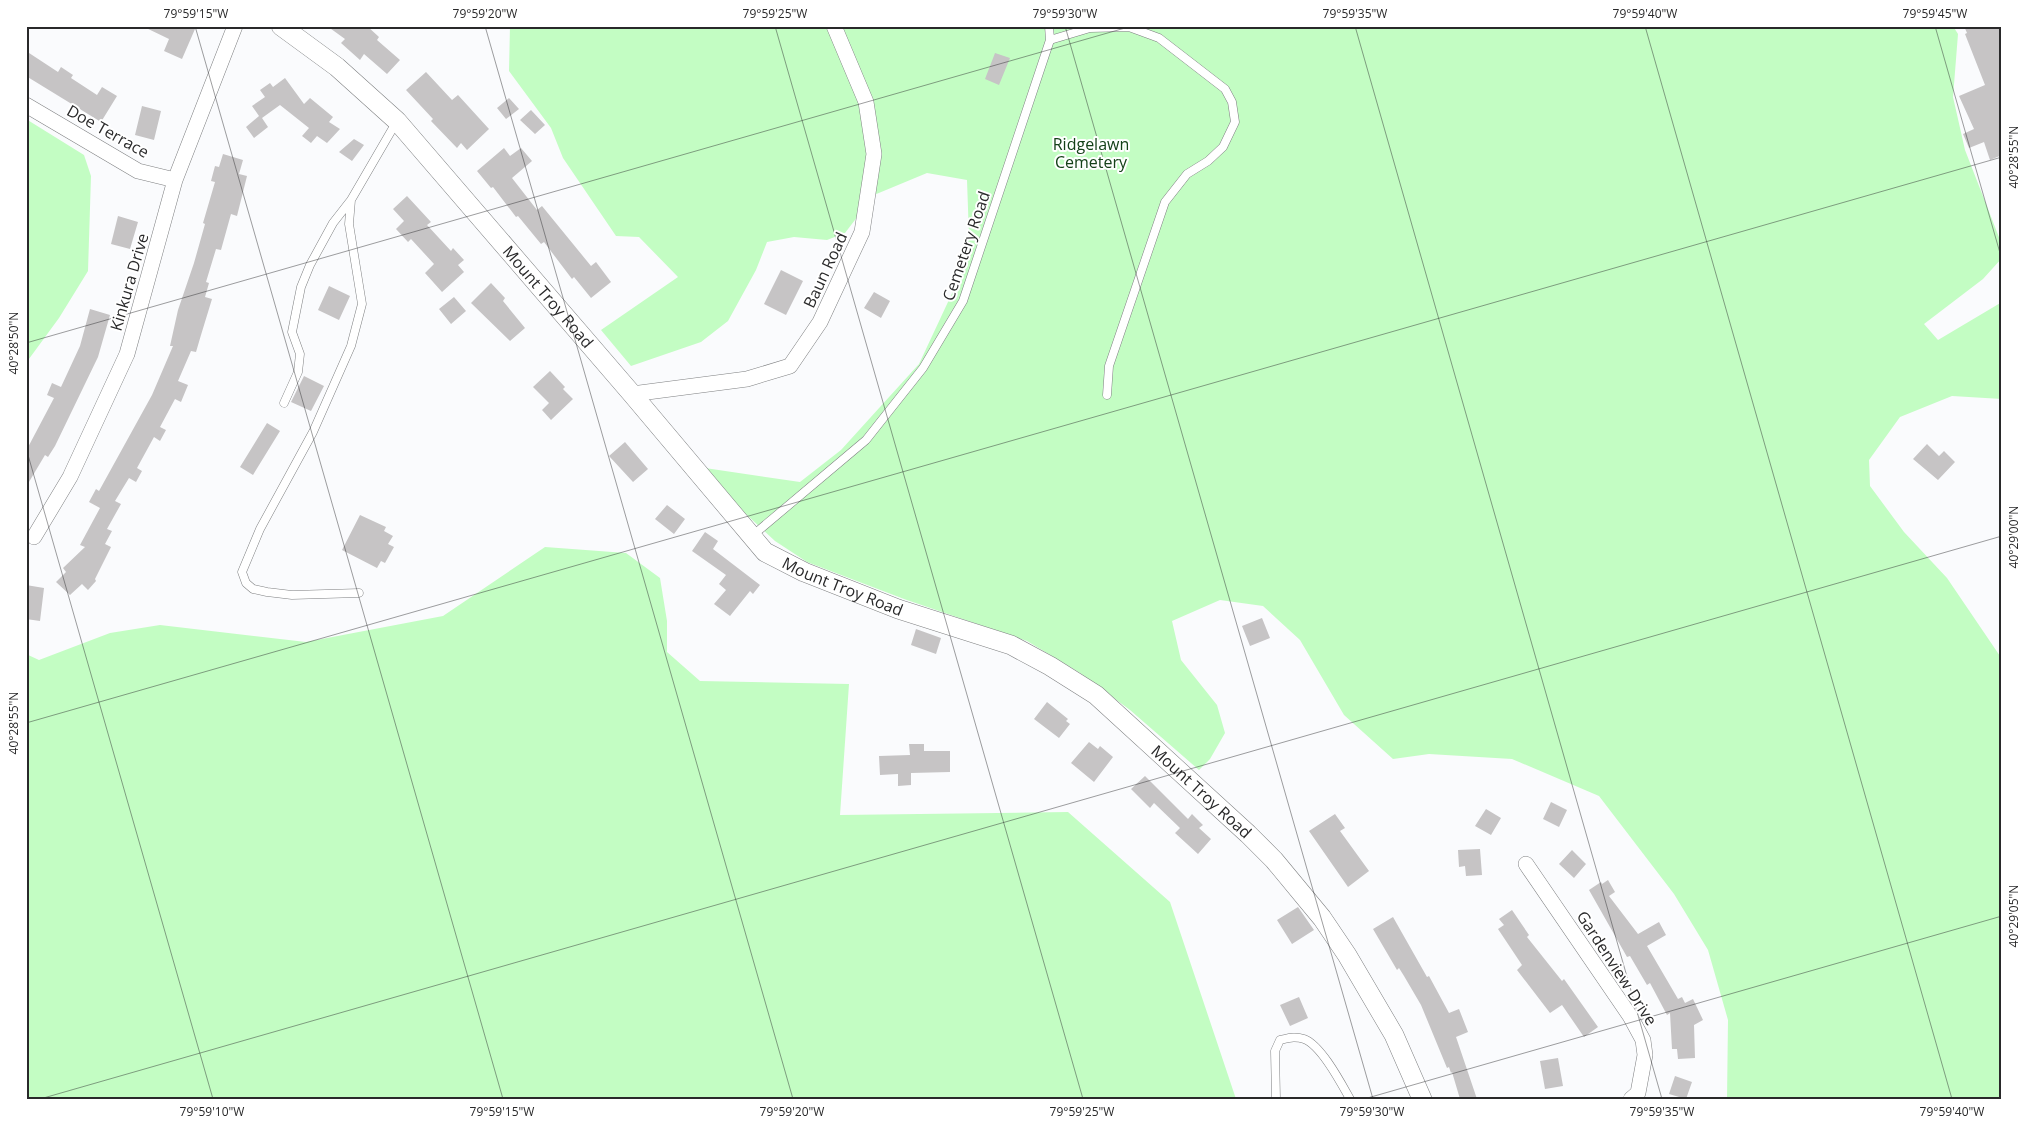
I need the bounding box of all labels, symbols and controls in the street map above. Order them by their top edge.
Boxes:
text: 79°59'15"W [164,5,228,22]
text: 79°59'20"W [453,5,517,22]
text: 79°59'25"W [743,5,807,22]
text: 79°59'30"W [1033,5,1097,22]
text: 79°59'35"W [1323,5,1387,22]
text: 79°59'40"W [1613,5,1677,22]
text: 79°59'45"W [1903,5,1967,22]
street label: Doe Terrace [63,99,153,163]
text: 40°28'55"N [2005,126,2022,188]
park label: Ridgelawn Cemetery [1053,133,1129,173]
street label: Cemetery Road [937,188,995,304]
street label: Baun Road [798,229,852,311]
street label: Kinkura Drive [105,231,153,333]
street label: Mount Troy Road [498,241,599,353]
text: 40°28'50"N [5,312,22,374]
text: 40°29'00"N [2005,506,2022,568]
street label: Mount Troy Road [778,552,906,621]
text: 40°28'55"N [5,692,22,754]
street label: Mount Troy Road [1147,740,1257,843]
text: 40°29'05"N [2005,885,2022,947]
street label: Gardenview Drive [1572,906,1662,1030]
text: 79°59'10"W [180,1103,244,1120]
text: 79°59'15"W [470,1103,534,1120]
text: 79°59'20"W [760,1103,824,1120]
text: 79°59'25"W [1050,1103,1114,1120]
text: 79°59'30"W [1340,1103,1404,1120]
text: 79°59'35"W [1630,1103,1694,1120]
text: 79°59'40"W [1920,1103,1984,1120]

